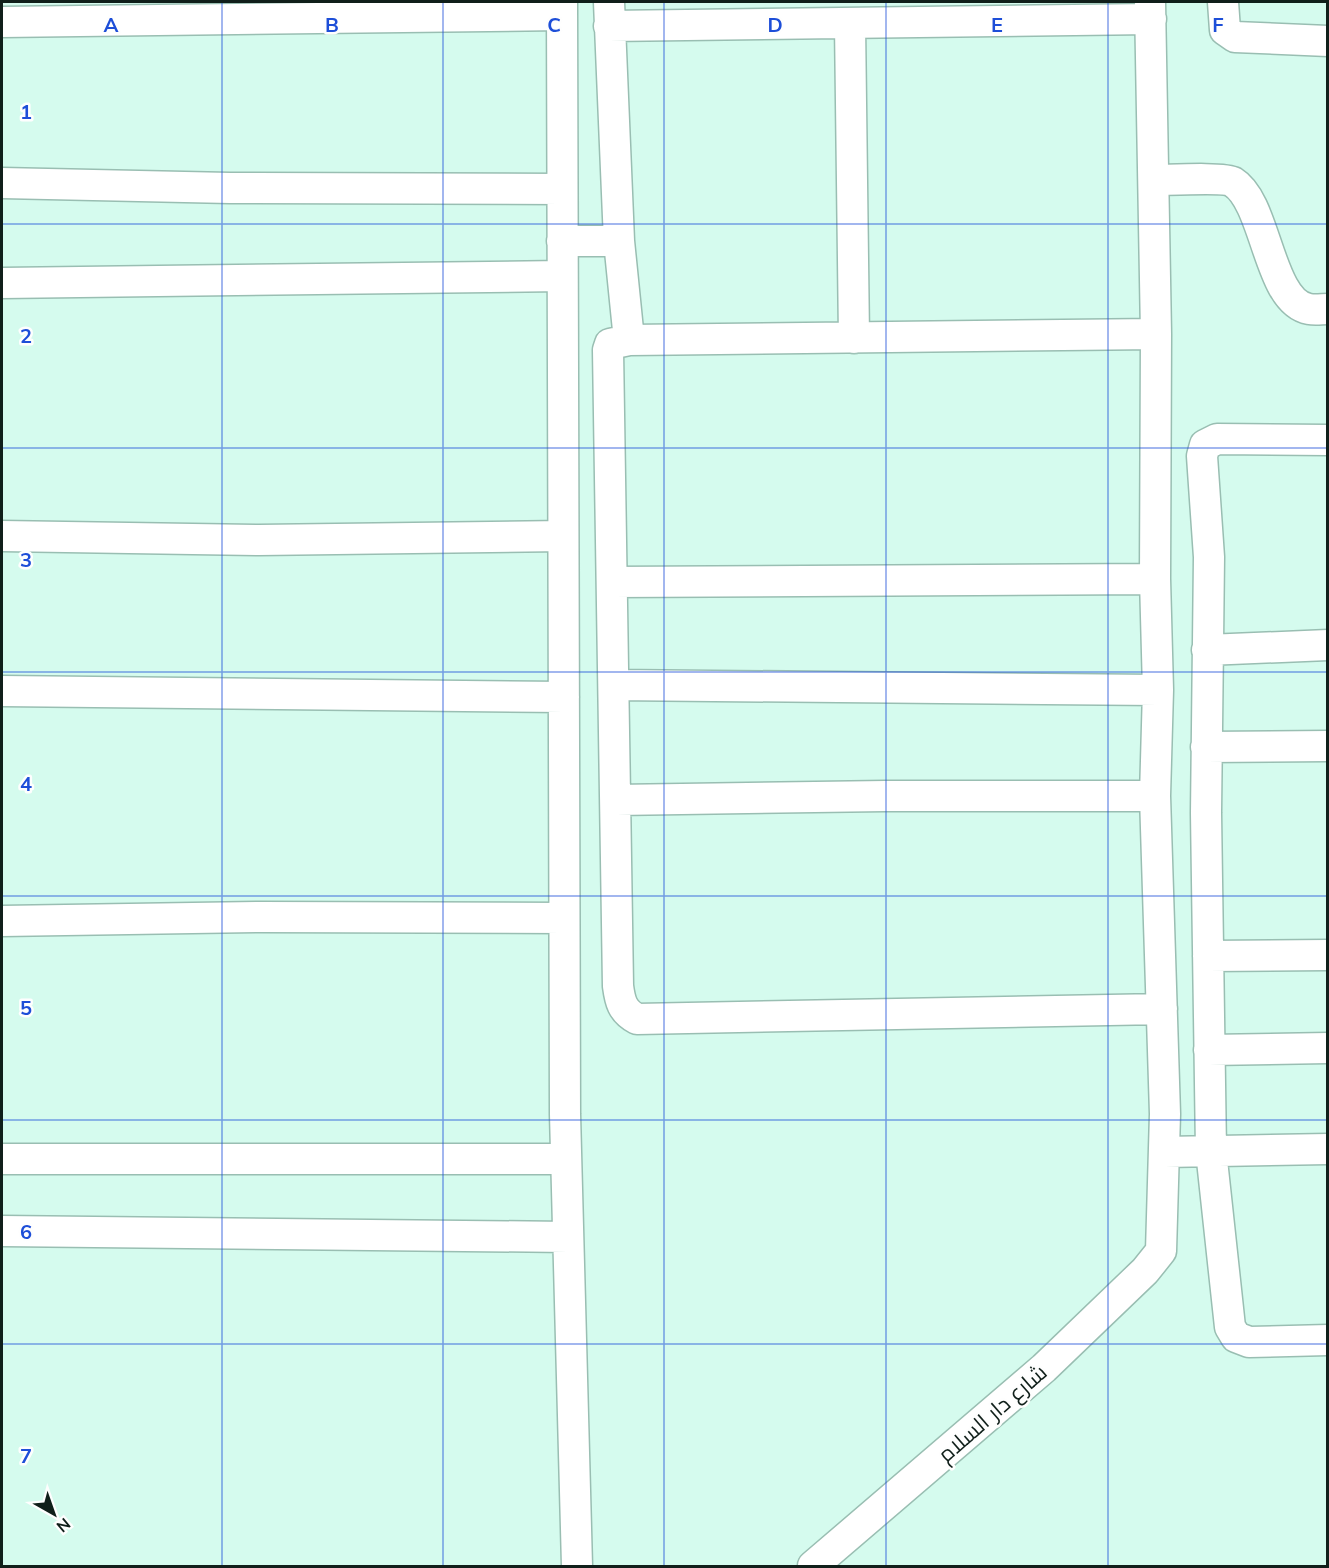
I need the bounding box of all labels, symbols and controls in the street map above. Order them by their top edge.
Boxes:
text: A [104,12,119,37]
text: B [325,12,339,37]
text: C [547,12,561,37]
text: D [767,12,783,37]
text: E [991,12,1003,37]
text: F [1212,12,1224,37]
text: 1 [20,99,32,124]
text: 2 [20,323,32,348]
text: 3 [20,547,32,572]
text: 4 [20,771,32,796]
text: 5 [20,995,32,1020]
text: 6 [20,1219,32,1244]
street label: شارع دار السلام [932,1358,1054,1470]
text: 7 [20,1443,32,1468]
north arrow [24,1484,84,1544]
text: N [53,1514,75,1537]

